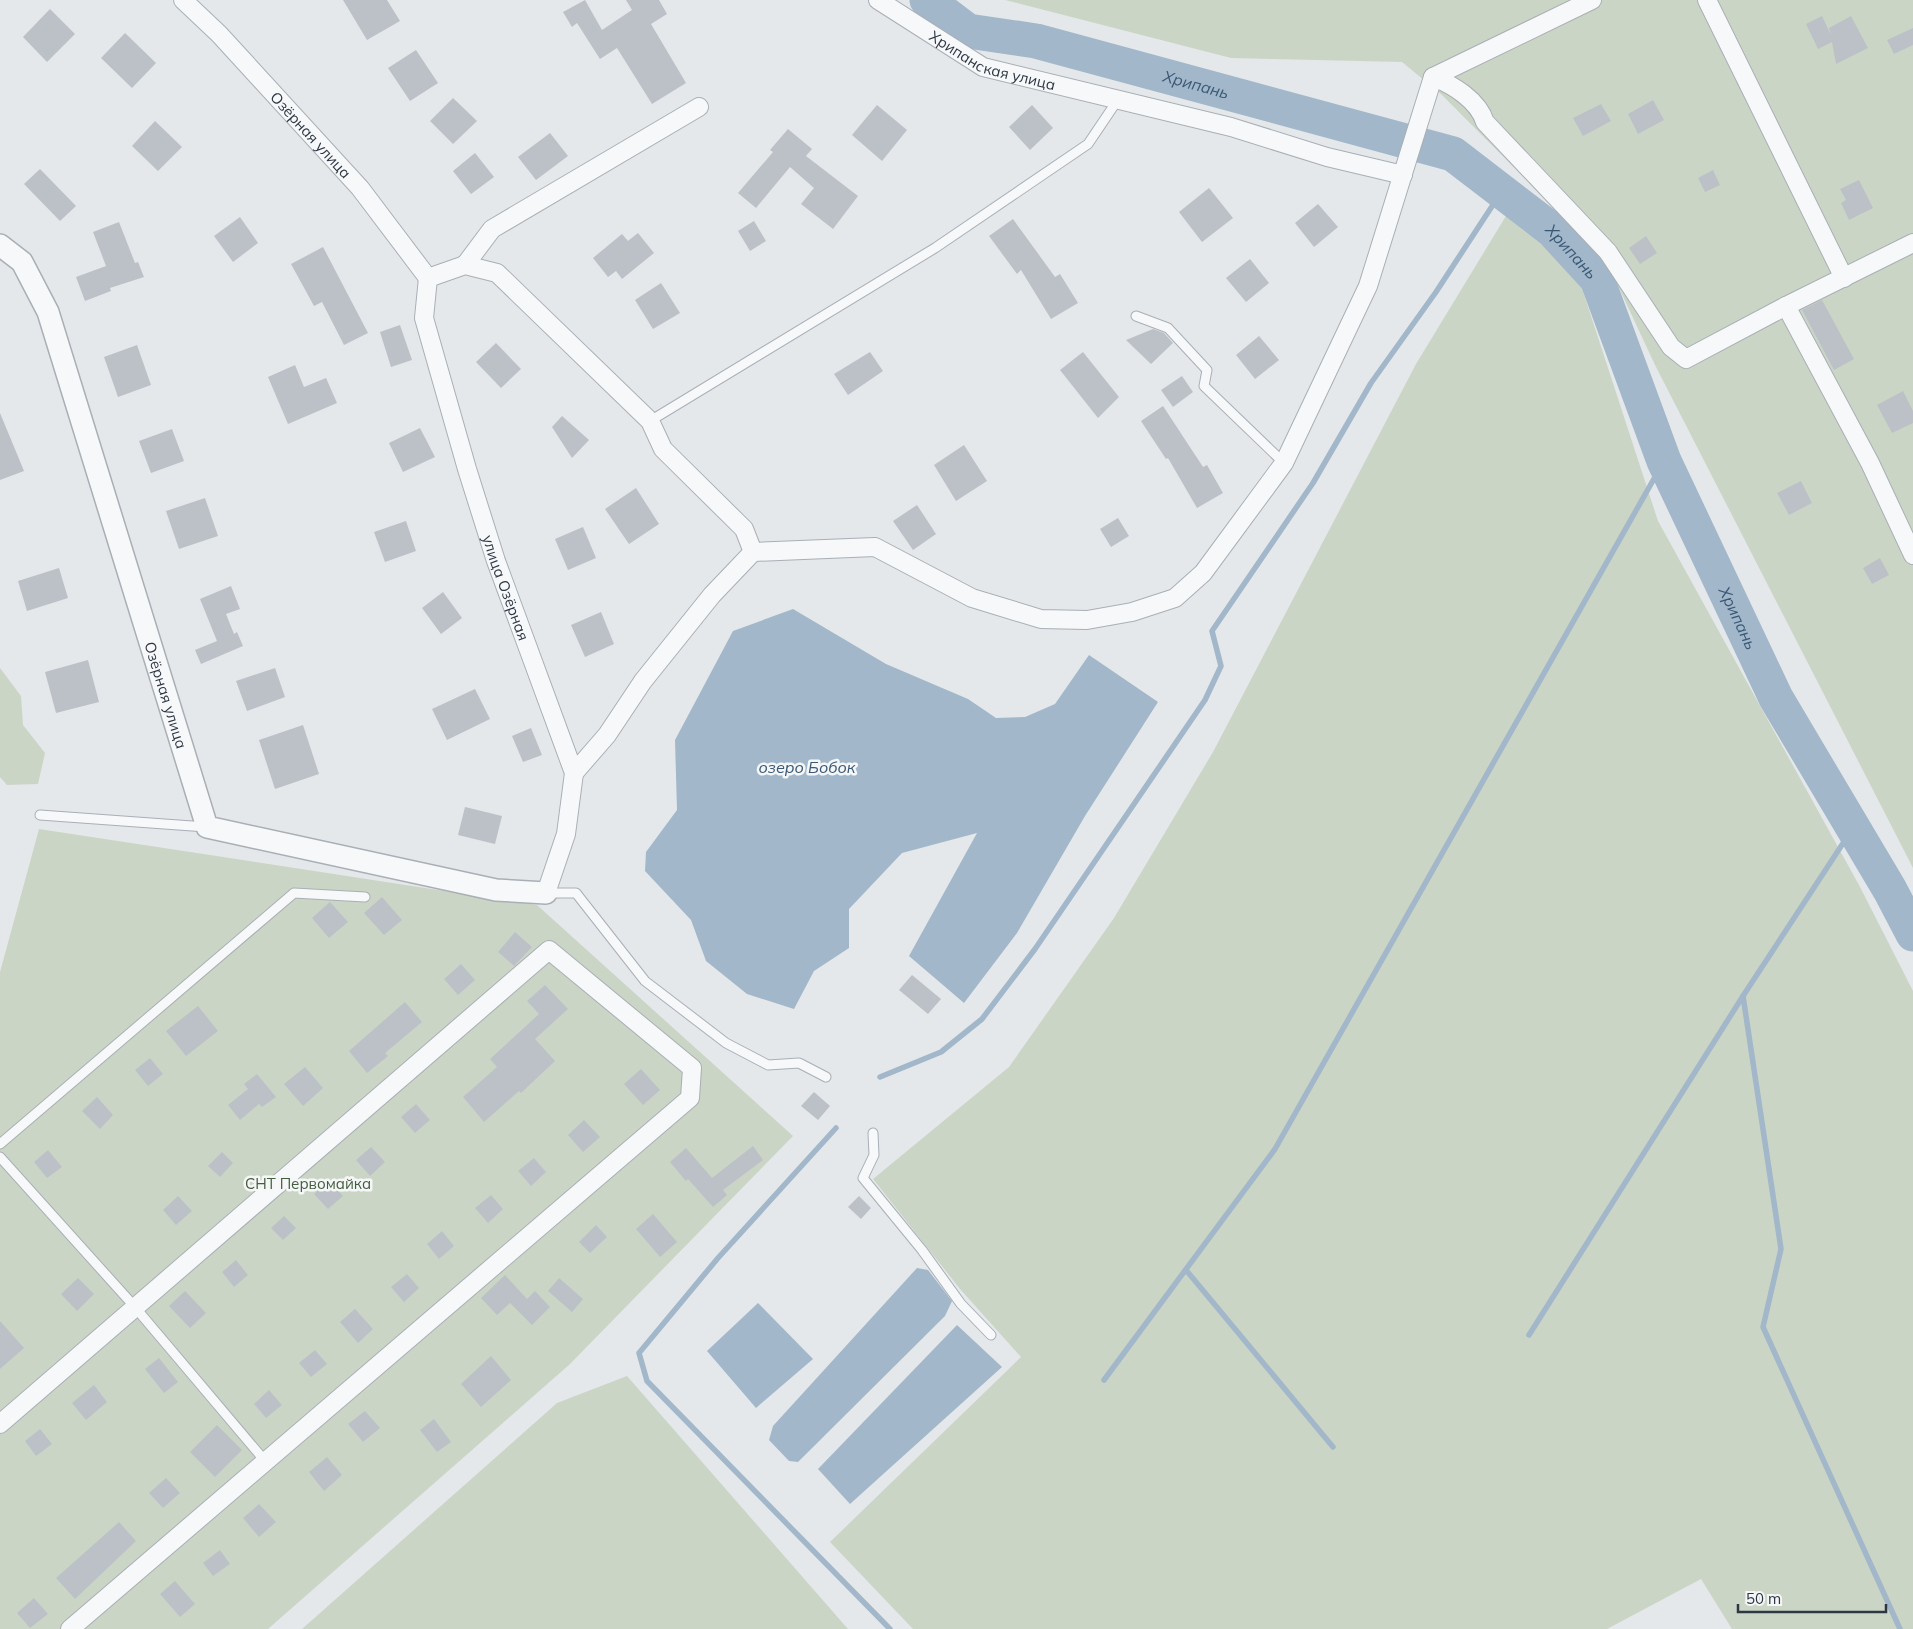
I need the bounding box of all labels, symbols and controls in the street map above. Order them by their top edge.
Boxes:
street label: Хрипанская улица [926,26,1057,94]
water label: Хрипань [1160,66,1231,103]
street label: Озёрная улица [267,87,356,182]
water label: Хрипань [1541,219,1602,283]
street label: улица Озёрная [479,532,534,643]
water label: Хрипань [1714,582,1762,653]
street label: Озёрная улица [141,639,192,751]
water label: озеро Бобок [759,757,856,777]
park label: СНТ Первомайка [245,1174,371,1193]
scale bar [1738,1582,1886,1614]
text: 50 m [1746,1589,1781,1608]

